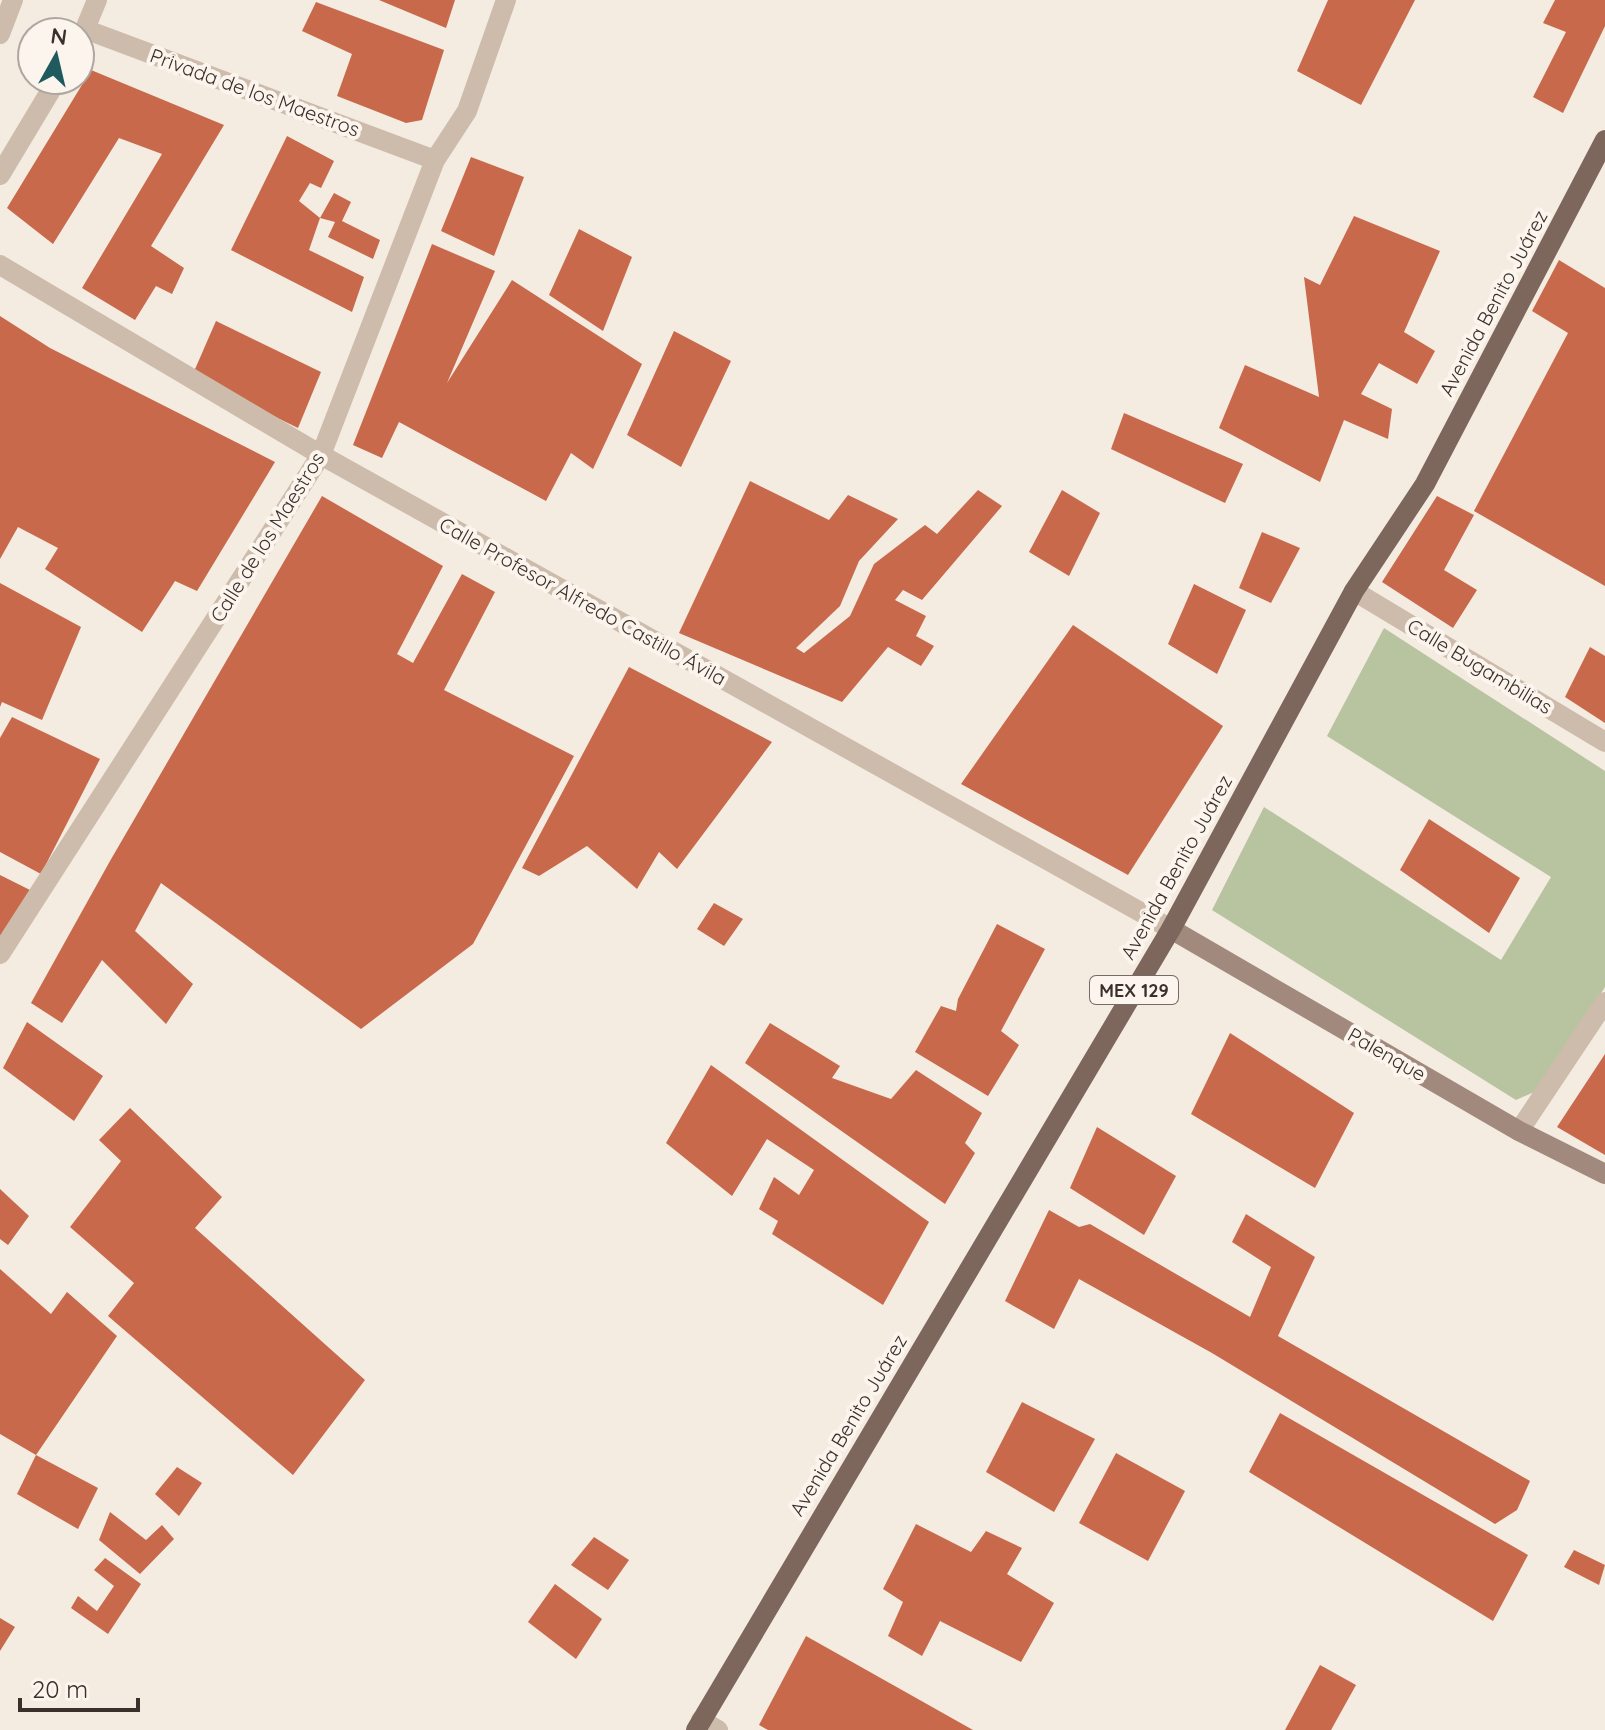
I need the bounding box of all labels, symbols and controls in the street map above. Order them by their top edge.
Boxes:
north arrow [16,16,96,96]
text: N [49,21,69,51]
street label: Privada de los Maestros [147,42,363,142]
street label: Avenida Benito Juárez [1433,206,1553,400]
street label: Calle de los Maestros [204,447,330,627]
street label: Calle Profesor Alfredo Castillo Ávila [435,511,731,691]
street label: Calle Bugambilias [1403,613,1557,719]
street label: Avenida Benito Juárez [1115,770,1237,964]
road number: MEX 129 [1090,976,1178,1004]
street label: Palenque [1344,1022,1430,1086]
street label: Avenida Benito Juárez [784,1330,912,1520]
scale bar [20,1662,138,1712]
text: 20 m [32,1674,88,1704]

